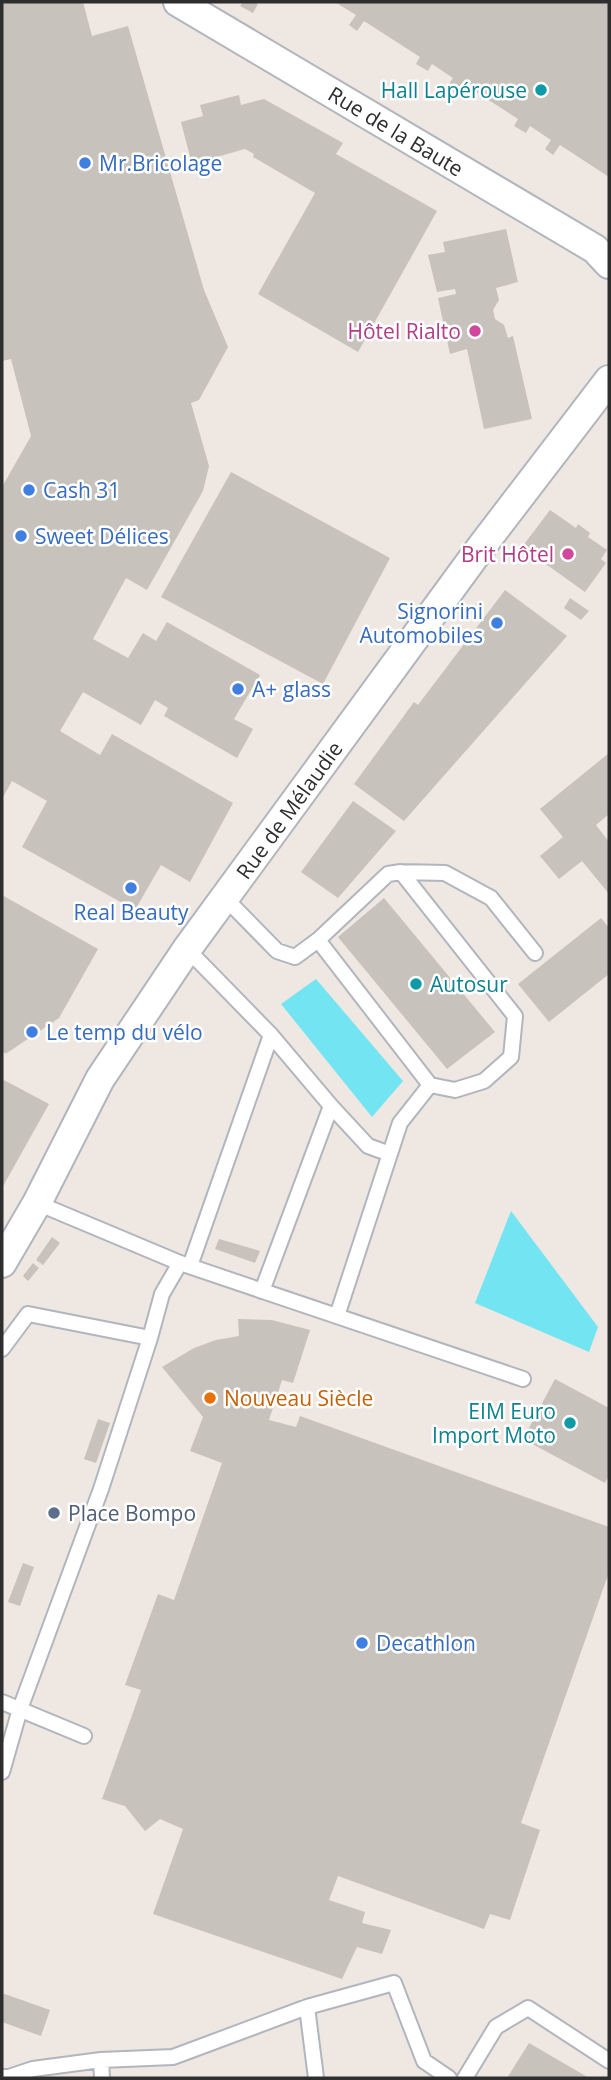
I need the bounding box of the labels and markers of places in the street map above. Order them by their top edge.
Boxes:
place label: Hall Lapérouse [381,76,527,104]
marker: Hall Lapérouse [533,82,549,98]
place label: Mr.Bricolage [99,149,222,177]
marker: Mr.Bricolage [77,155,93,171]
place label: Hôtel Rialto [347,317,461,345]
marker: Hôtel Rialto [467,323,483,339]
place label: Cash 31 [43,476,120,504]
marker: Cash 31 [21,482,37,498]
place label: Sweet Délices [35,522,169,550]
marker: Sweet Délices [13,528,29,544]
place label: Brit Hôtel [461,540,554,568]
marker: Brit Hôtel [560,546,576,562]
place label: Signorini Automobiles [359,597,483,649]
marker: Signorini Automobiles [489,615,505,631]
place label: A+ glass [252,675,331,703]
marker: A+ glass [230,681,246,697]
marker: Real Beauty [123,880,139,896]
place label: Real Beauty [73,898,189,926]
place label: Autosur [430,970,508,998]
marker: Autosur [408,976,424,992]
place label: Le temp du vélo [46,1018,203,1046]
marker: Le temp du vélo [24,1024,40,1040]
place label: Nouveau Siècle [224,1384,373,1412]
marker: Nouveau Siècle [202,1390,218,1406]
place label: EIM Euro Import Moto [432,1397,556,1449]
marker: EIM Euro Import Moto [562,1415,578,1431]
place label: Place Bompo [68,1499,196,1527]
marker: Place Bompo [46,1505,62,1521]
place label: Decathlon [376,1629,476,1657]
marker: Decathlon [354,1635,370,1651]

